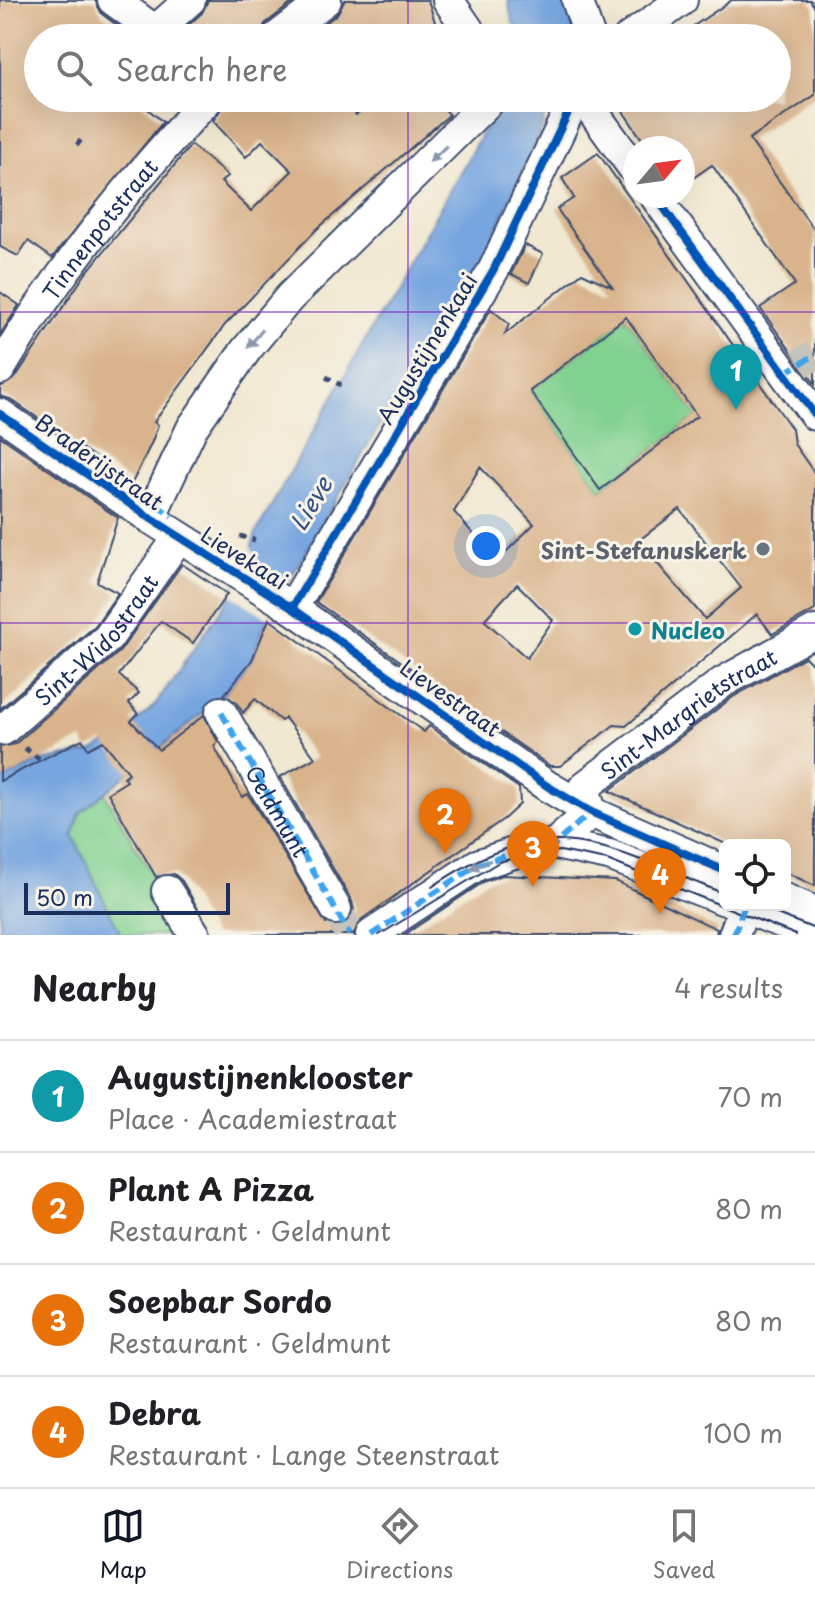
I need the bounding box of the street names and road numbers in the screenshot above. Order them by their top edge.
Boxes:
street label: Tinnenpotstraat [33,150,164,306]
street label: Augustijnenkaai [368,266,484,430]
street label: Braderijstraat [29,405,171,517]
street label: Lievekaai [195,517,295,597]
street label: Sint-Widostraat [26,567,165,712]
street label: Sint-Margrietstraat [593,639,782,786]
street label: Lievestraat [394,650,508,744]
street label: Geldmunt [239,758,318,863]

